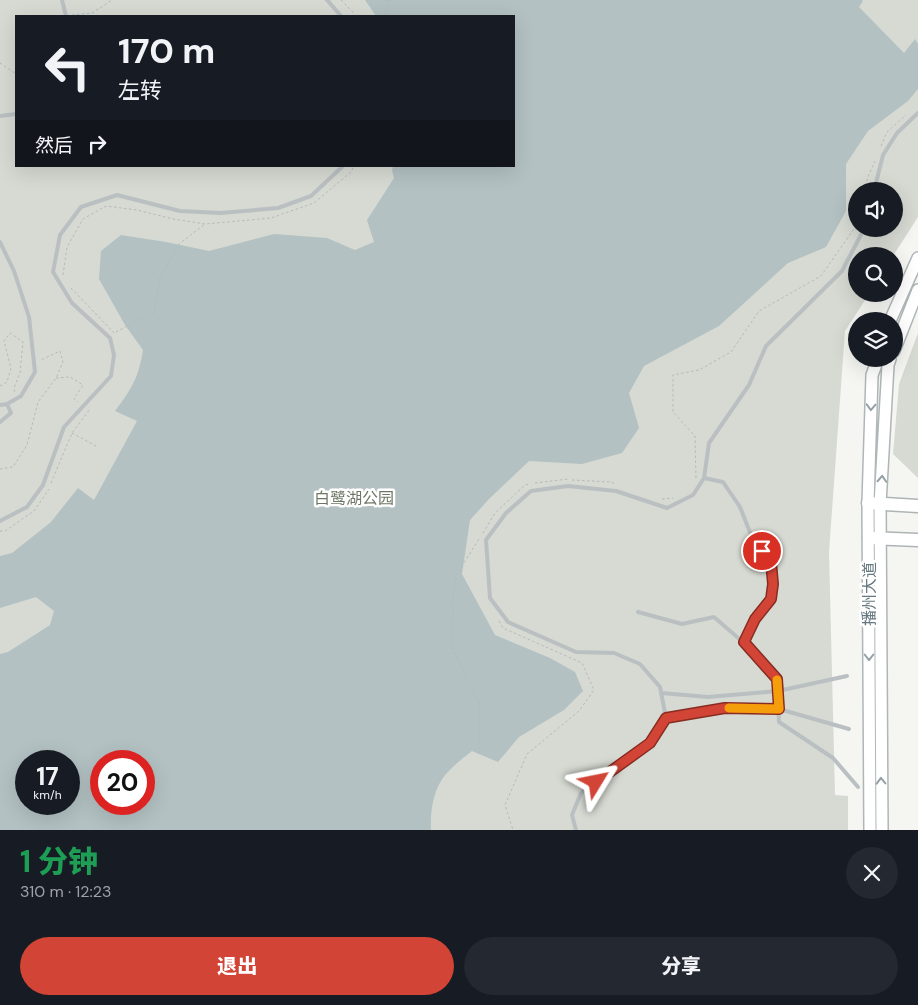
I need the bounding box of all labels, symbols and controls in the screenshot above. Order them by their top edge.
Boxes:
text: 170 m [118,28,215,74]
icon: left [35,35,100,100]
text: 左转 [118,76,162,105]
icon: right [83,130,111,158]
text: 然后 [35,133,73,158]
map controls [848,182,903,367]
button: sound [848,182,903,237]
button: search [848,247,903,302]
button: layers [848,312,903,367]
one-way arrow [866,403,877,411]
one-way arrow [876,475,887,483]
park label: 白鹭湖公园 [314,488,394,509]
pin [741,530,783,572]
icon: arrive [748,537,776,565]
street label: 播州大道 [859,562,880,626]
one-way arrow [864,653,874,661]
speed limit sign: 20 [90,750,155,815]
position arrow [569,755,621,807]
text: 17 [36,760,59,793]
one-way arrow [876,777,887,785]
text: km/h [33,787,62,803]
text: 1 分钟 [20,842,98,881]
button: close [846,847,898,899]
text: 310 m · 12:23 [20,881,111,902]
button: 退出 [20,937,454,995]
button: 分享 [464,937,898,995]

